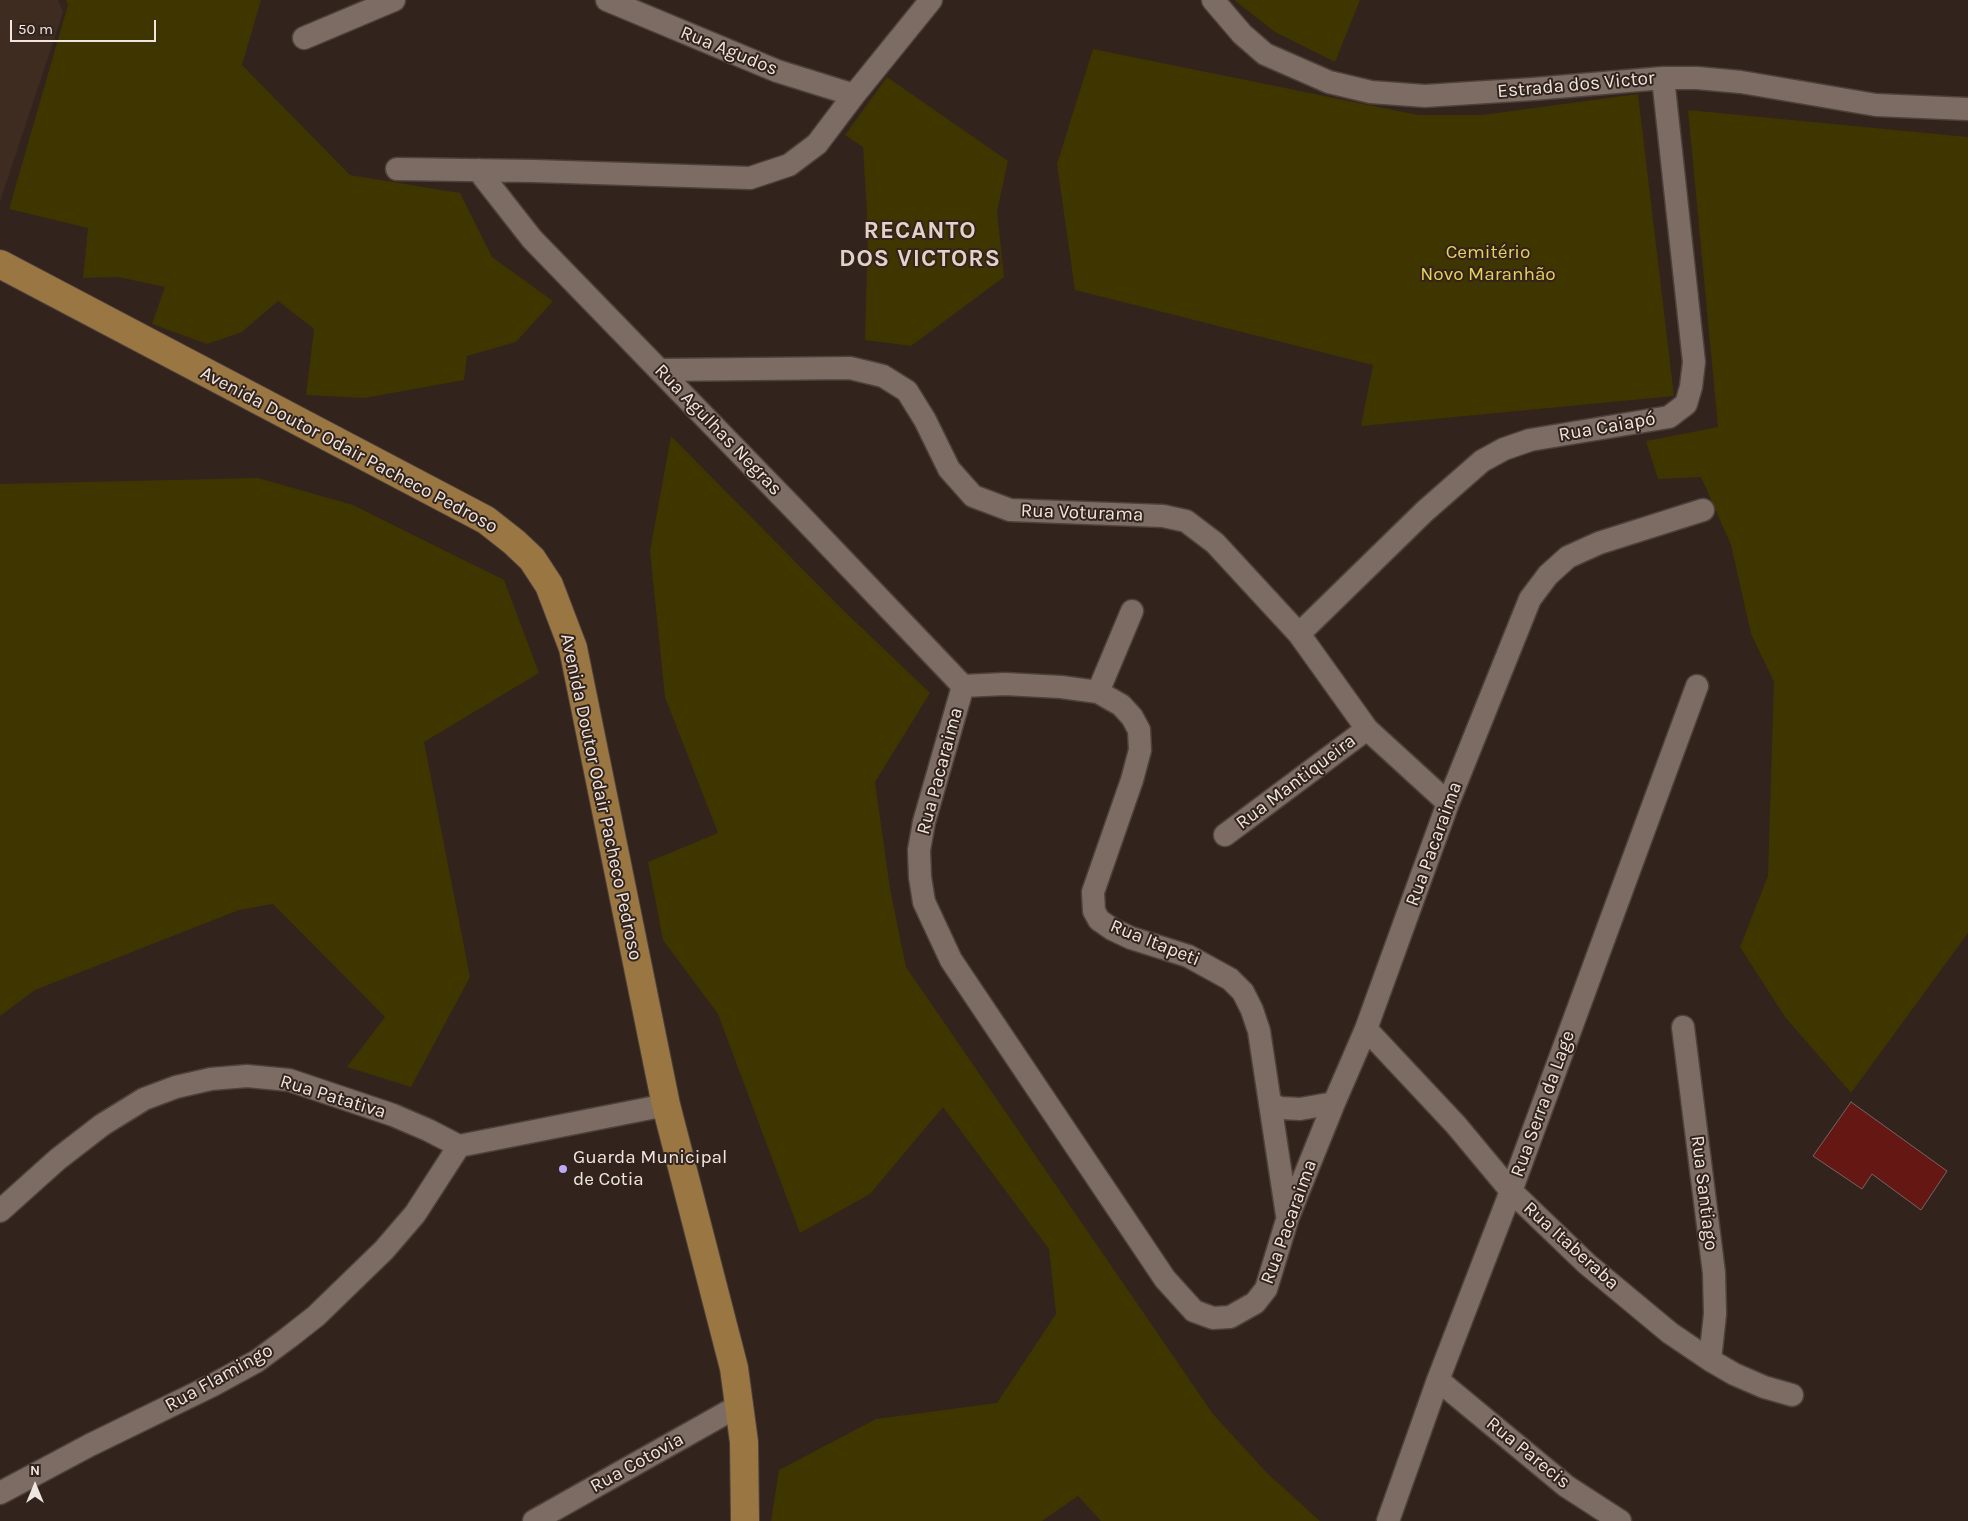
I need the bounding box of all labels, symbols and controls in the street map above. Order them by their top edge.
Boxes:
scale bar [12,10,159,42]
text: 50 m [18,20,53,38]
street label: Rua Agudos [677,21,781,81]
street label: Estrada dos Victor [1496,67,1656,103]
district label: RECANTO DOS VICTORS [838,217,1002,273]
park label: Cemitério Novo Maranhão [1420,242,1556,286]
street label: Rua Agulhas Negras [649,360,787,500]
street label: Avenida Doutor Odair Pacheco Pedroso [196,362,502,538]
street label: Rua Caiapó [1557,407,1657,447]
street label: Rua Voturama [1020,499,1144,527]
street label: Avenida Doutor Odair Pacheco Pedroso [555,632,647,962]
street label: Rua Pacaraima [912,705,968,837]
street label: Rua Mantiqueira [1232,729,1360,835]
street label: Rua Pacaraima [1401,779,1467,909]
street label: Rua Itapeti [1107,915,1203,971]
street label: Rua Serra da Lage [1506,1028,1580,1180]
street label: Rua Patativa [277,1070,389,1124]
street label: Rua Santiago [1686,1134,1722,1252]
place label: Guarda Municipal de Cotia [573,1147,727,1191]
street label: Rua Pacaraima [1256,1157,1322,1287]
marker: Guarda Municipal de Cotia [557,1163,569,1175]
street label: Rua Itaberaba [1518,1197,1624,1295]
street label: Rua Flamingo [161,1339,277,1417]
street label: Rua Parecis [1482,1412,1574,1494]
street label: Rua Cotovia [586,1428,688,1498]
north arrow [10,1461,60,1511]
text: N [30,1462,40,1479]

